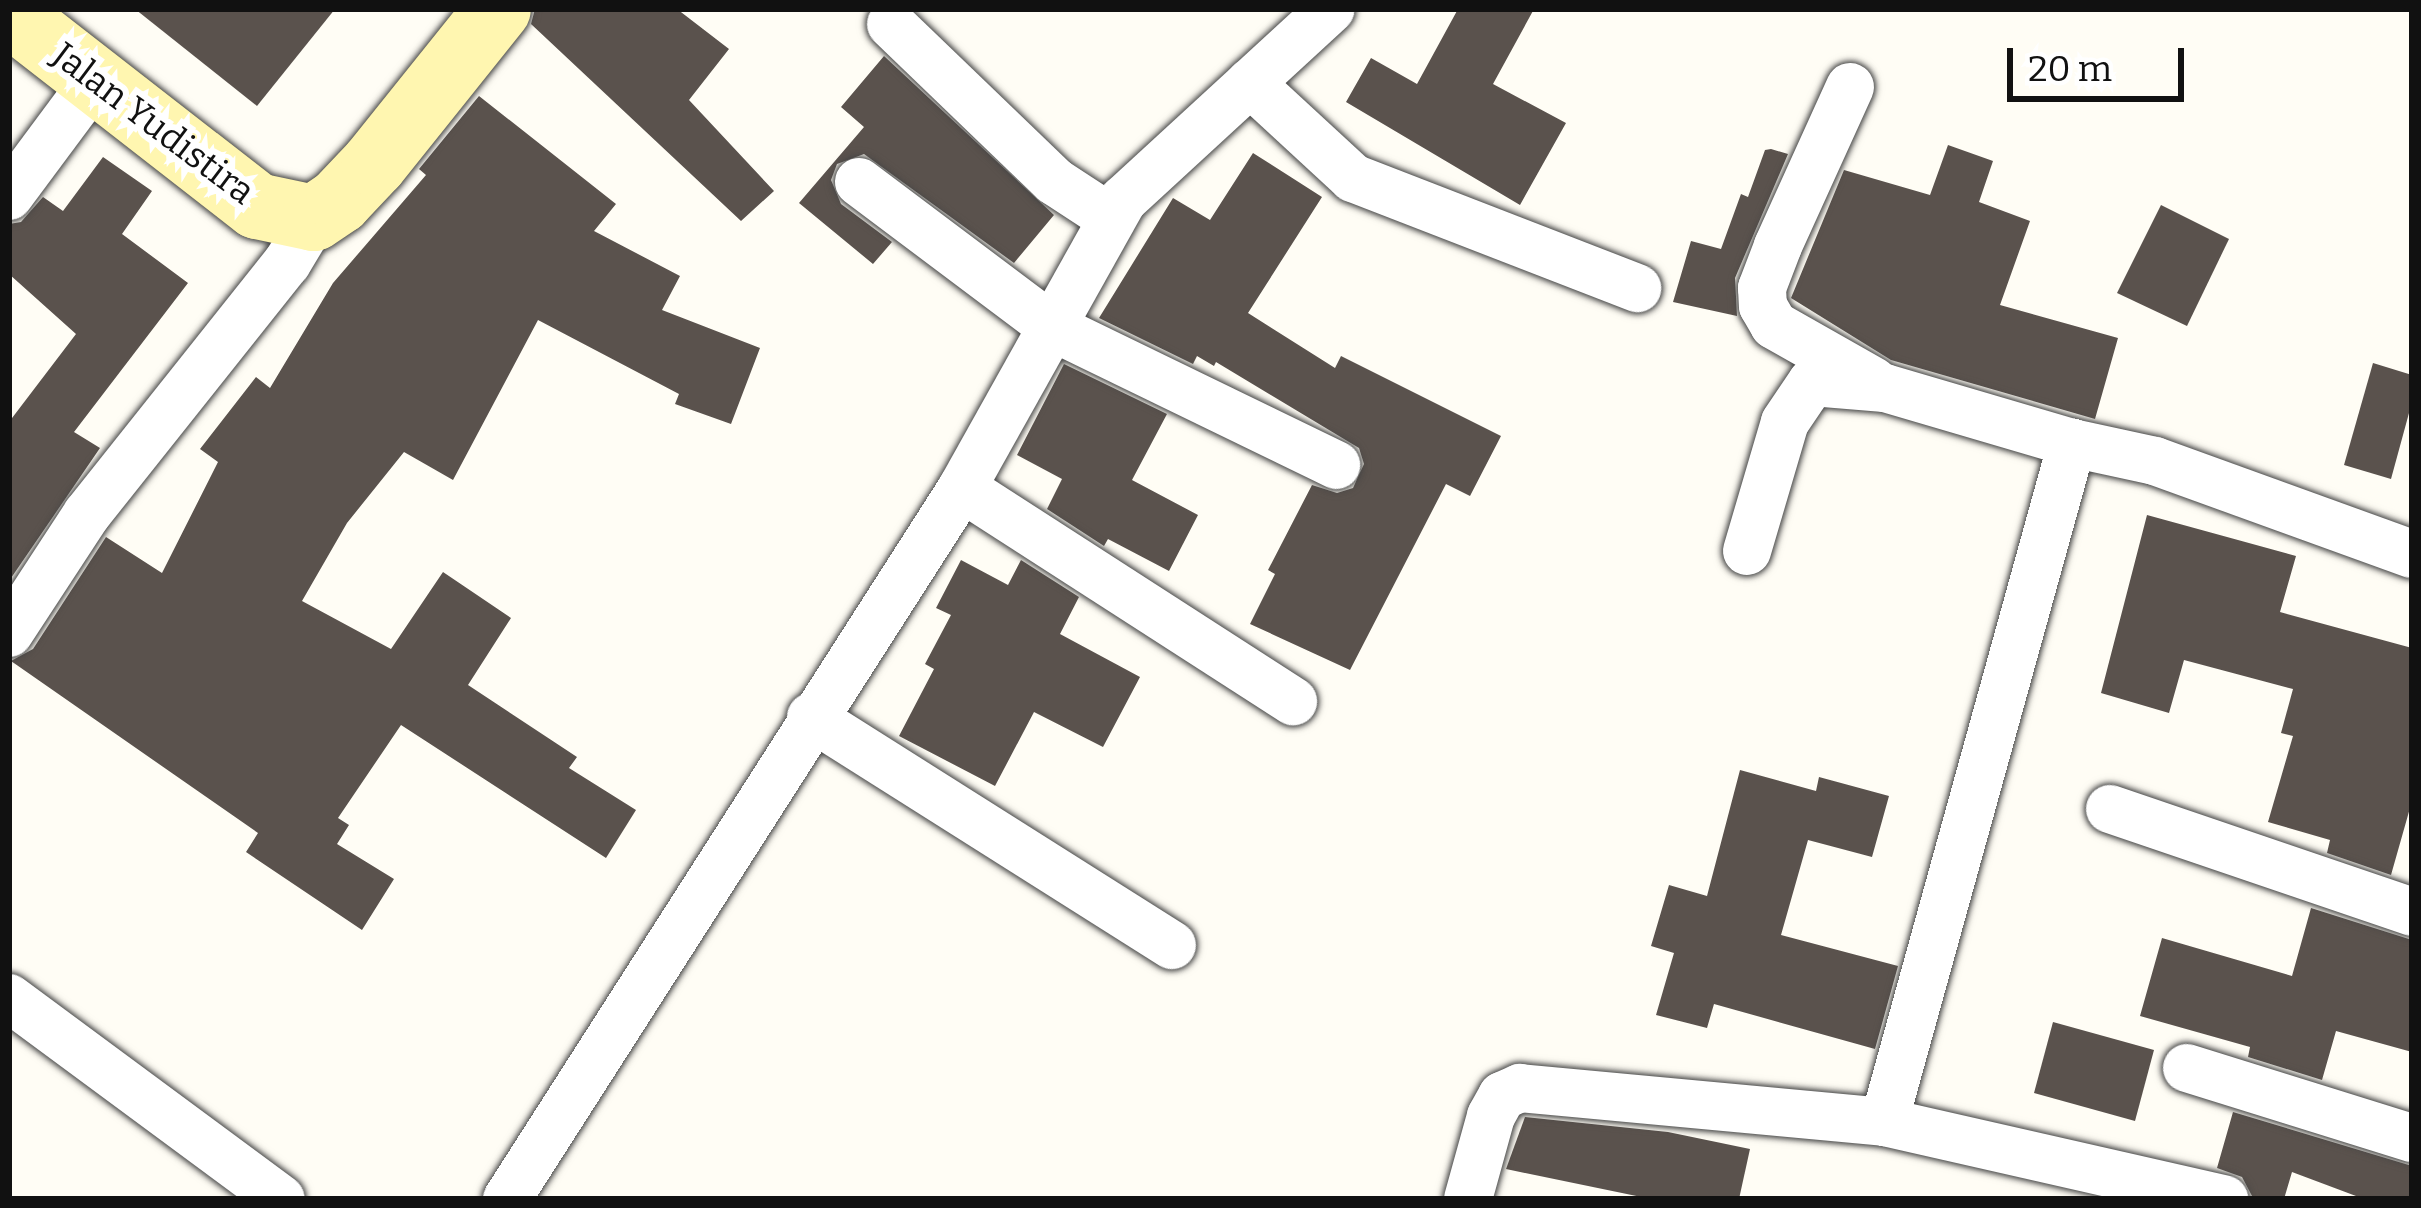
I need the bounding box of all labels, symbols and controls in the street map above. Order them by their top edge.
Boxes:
scale bar [2013,24,2190,98]
street label: Jalan Yudistira [44,34,262,214]
text: 20 m [2028,47,2112,91]

